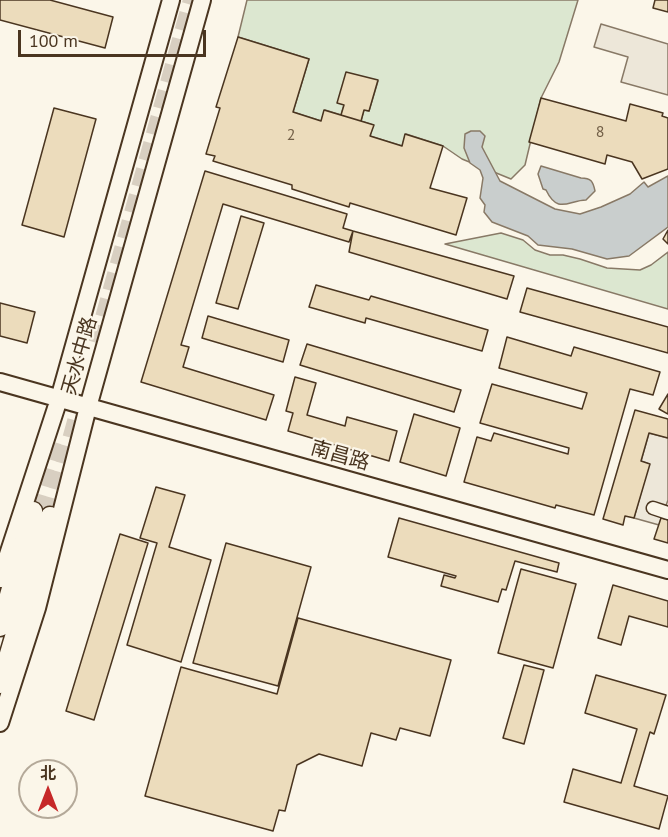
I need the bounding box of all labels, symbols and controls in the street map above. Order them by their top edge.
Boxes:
scale bar [21,18,208,56]
text: 100 m [29,29,78,52]
house number: 8 [596,122,604,142]
house number: 2 [287,125,295,145]
street label: 天水中路 [57,314,103,398]
street label: 南昌路 [308,436,372,476]
north arrow [18,759,78,819]
text: 北 [40,763,56,783]

